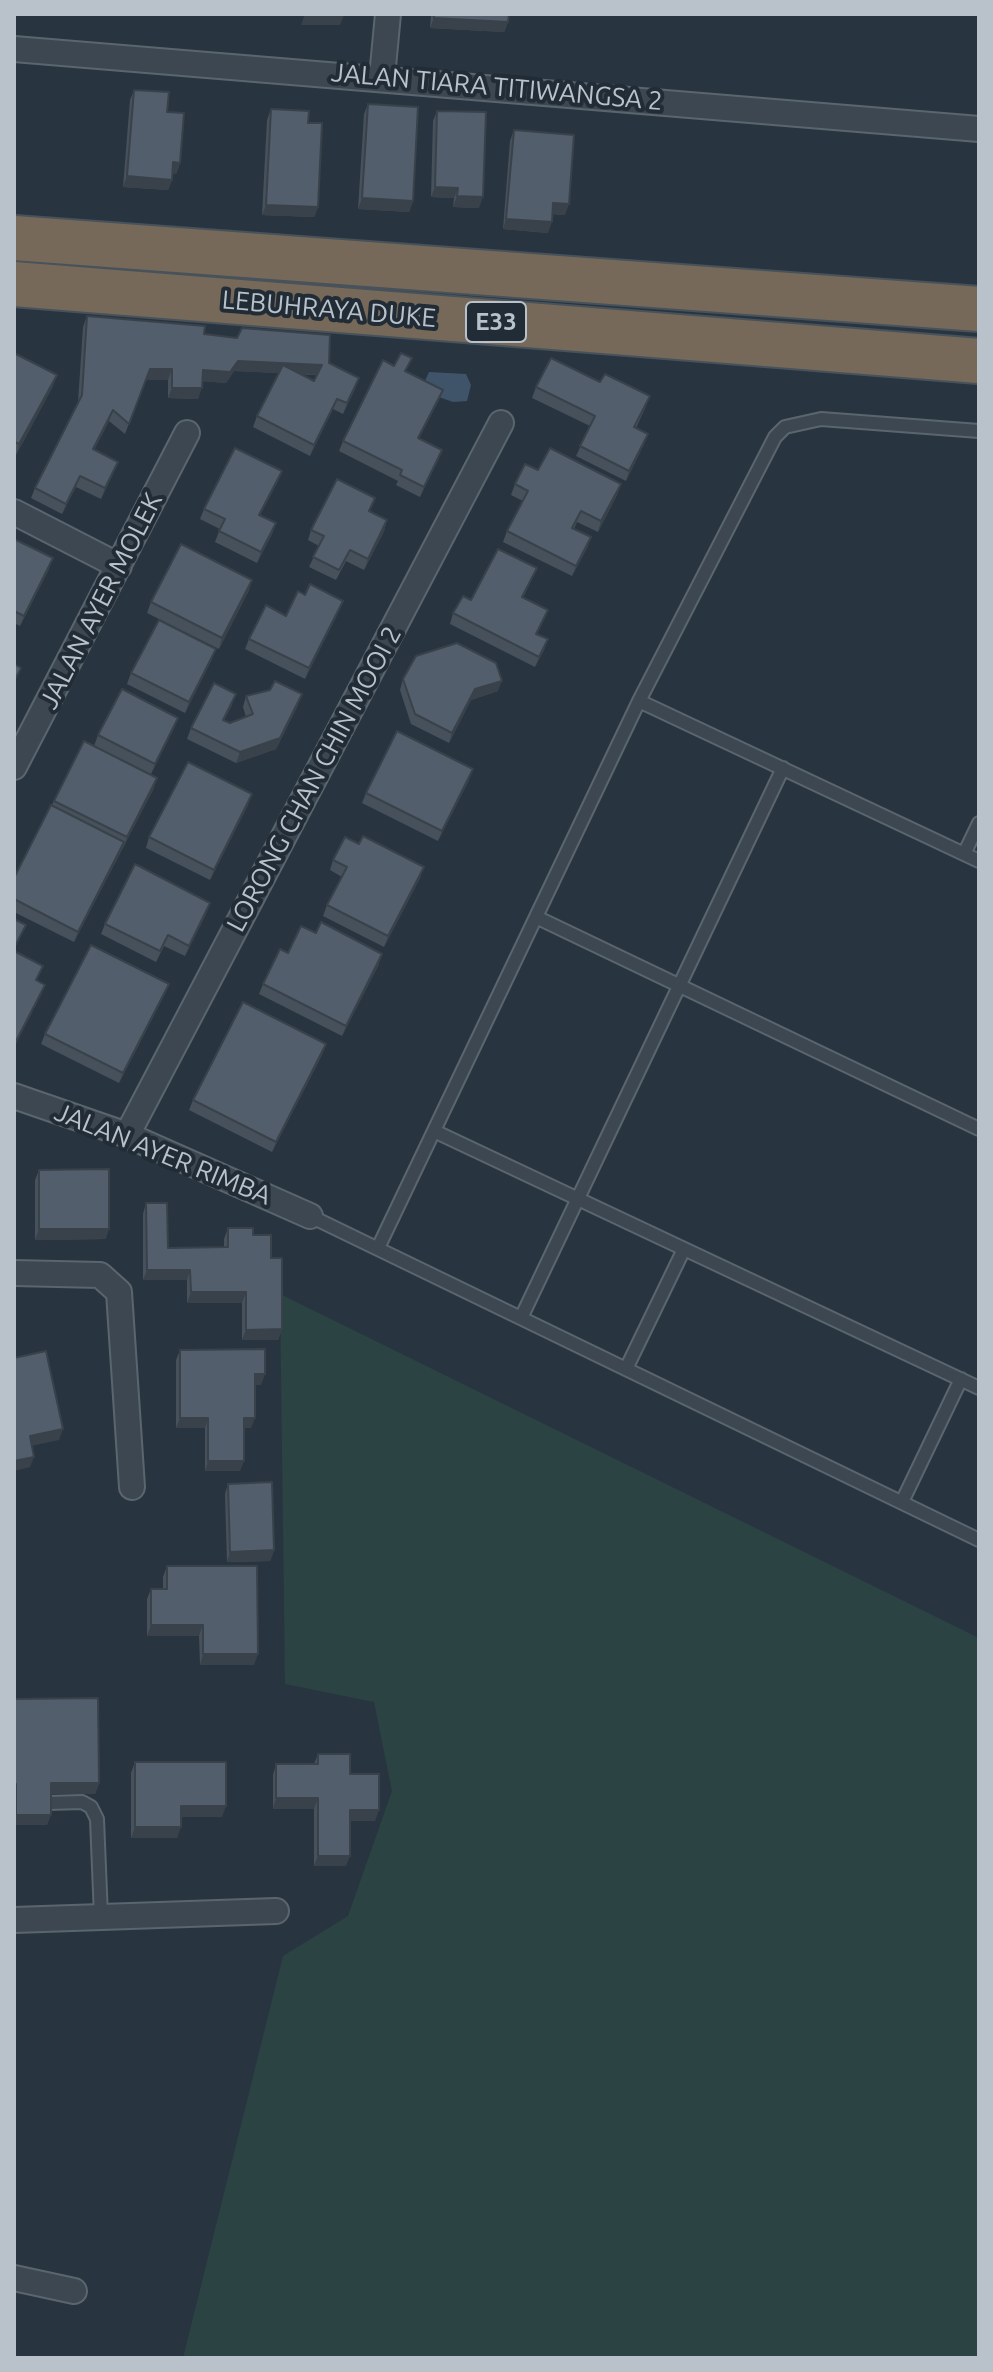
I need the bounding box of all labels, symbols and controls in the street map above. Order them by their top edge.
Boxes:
street label: JALAN TIARA TITIWANGSA 2 [330,57,664,117]
street label: LEBUHRAYA DUKE [221,284,437,334]
road number: E33 [466,302,526,342]
street label: JALAN AYER MOLEK [33,488,169,714]
street label: LORONG CHAN CHIN MOOI 2 [220,621,408,937]
street label: JALAN AYER RIMBA [50,1096,276,1212]

